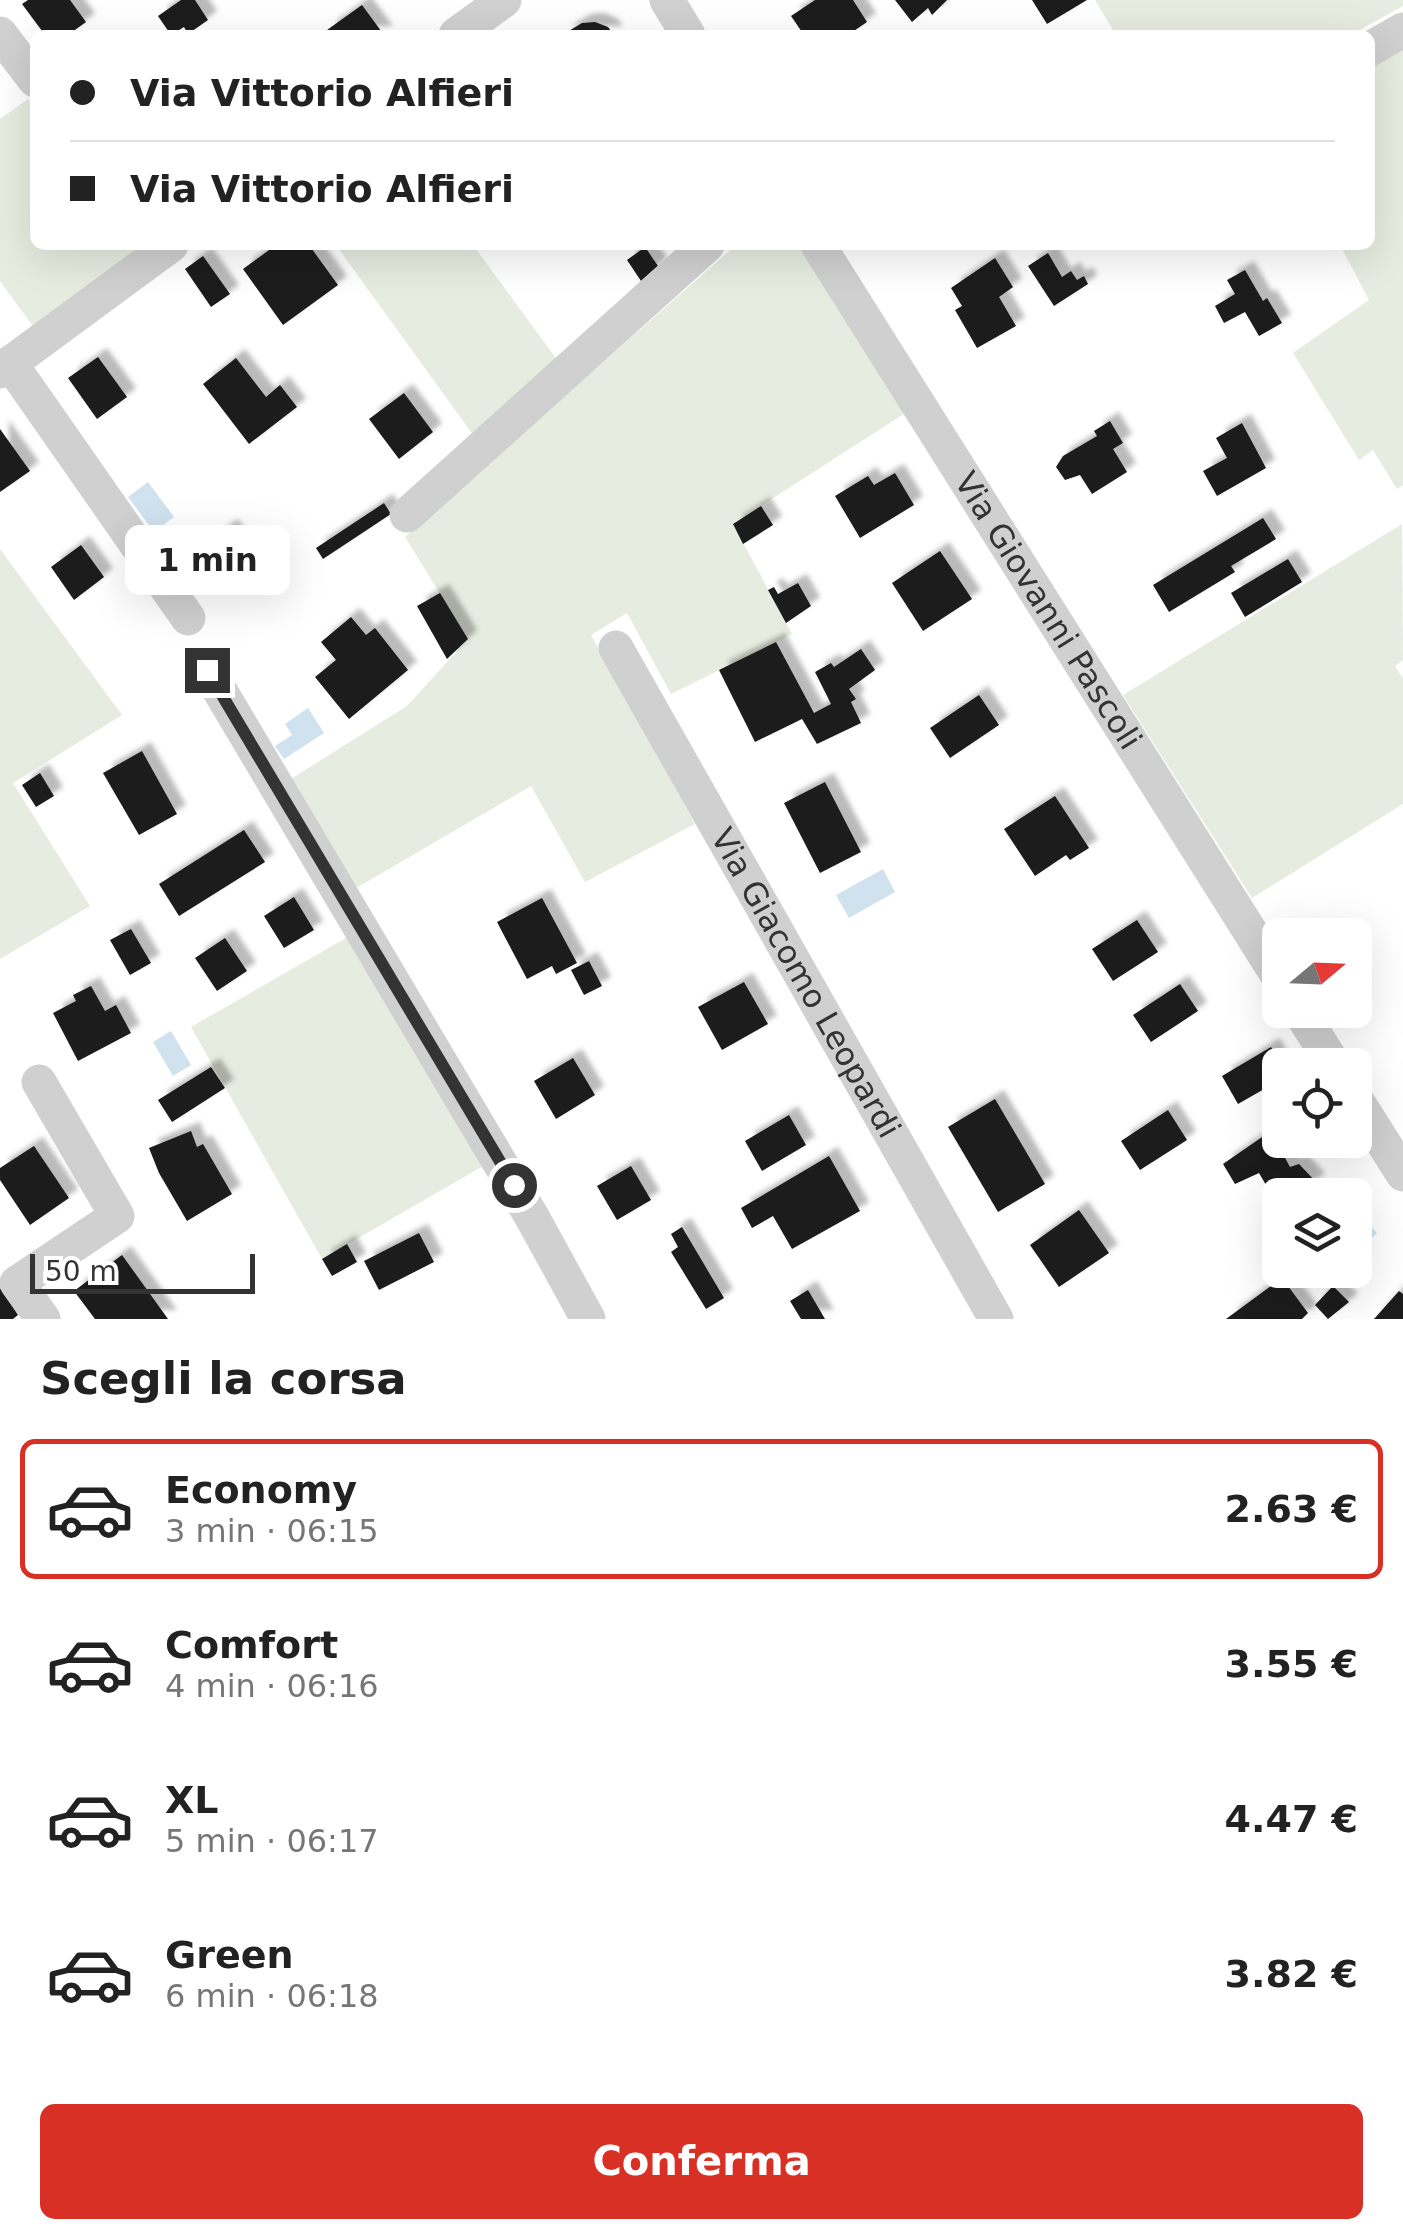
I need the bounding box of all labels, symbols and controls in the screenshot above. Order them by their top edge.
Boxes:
text: Via Vittorio Alfieri [130,71,514,115]
text: Via Vittorio Alfieri [130,167,514,211]
street label: Via Giovanni Pascoli [947,465,1150,756]
callout: 1 min [124,525,290,595]
text: 1 min [157,541,258,579]
route end [185,648,230,693]
street label: Via Giacomo Leopardi [703,822,908,1144]
north arrow [1262,918,1372,1028]
map controls [1262,918,1372,1288]
button: locate [1262,1048,1372,1158]
route start [492,1163,537,1208]
button: layers [1262,1178,1372,1288]
scale bar [30,1249,255,1294]
text: 50 m [45,1255,117,1288]
text: Scegli la corsa [40,1352,407,1405]
icon: car [45,1464,135,1554]
text: Economy [165,1468,357,1512]
text: 2.63 € [1225,1487,1358,1531]
text: 3 min · 06:15 [165,1512,379,1550]
icon: car [45,1619,135,1709]
text: Comfort [165,1623,338,1667]
text: 3.55 € [1225,1642,1358,1686]
text: 4 min · 06:16 [165,1667,379,1705]
icon: car [45,1774,135,1864]
text: XL [165,1778,219,1822]
text: 4.47 € [1225,1797,1358,1841]
text: 5 min · 06:17 [165,1822,379,1860]
icon: car [45,1929,135,2019]
text: Green [165,1933,294,1977]
text: 3.82 € [1225,1952,1358,1996]
text: 6 min · 06:18 [165,1977,379,2015]
button: Conferma [40,2104,1363,2219]

